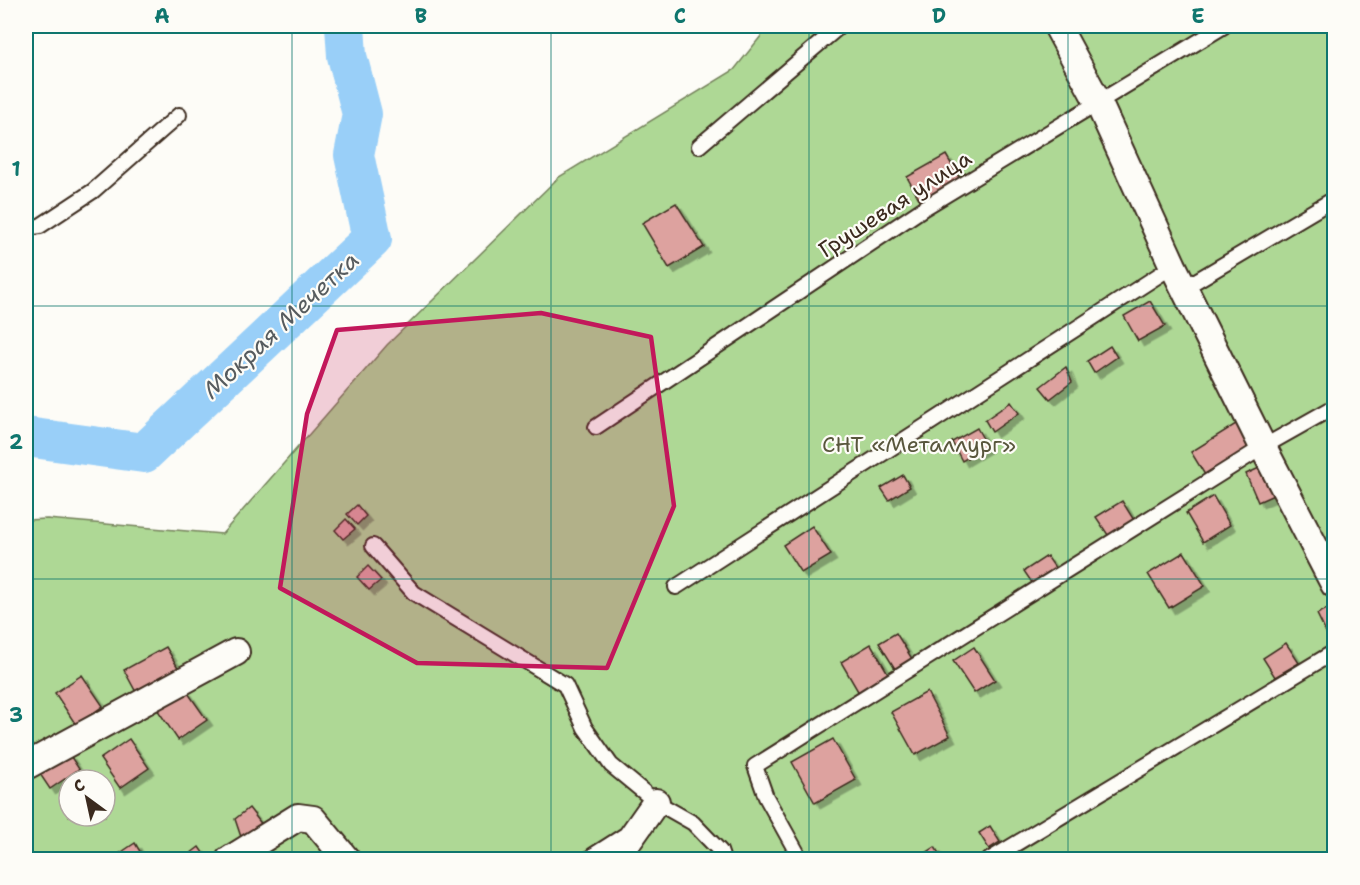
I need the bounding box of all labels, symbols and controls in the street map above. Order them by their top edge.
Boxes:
text: A [154,3,170,29]
text: B [415,3,427,29]
text: C [674,3,686,29]
text: D [932,3,946,29]
text: E [1191,3,1205,29]
street label: Грушевая улица [813,144,977,264]
text: 1 [11,156,21,182]
water label: Мокрая Мечетка [196,244,366,406]
text: 2 [9,429,23,455]
park label: СНТ «Металлург» [822,430,1016,459]
text: 3 [9,702,23,728]
north arrow [57,768,117,828]
text: С [69,774,89,797]

